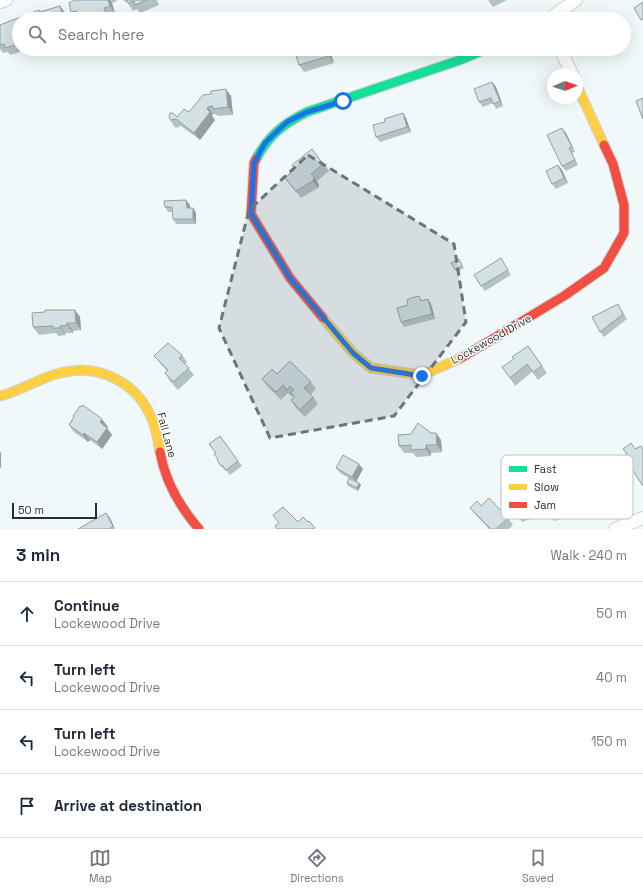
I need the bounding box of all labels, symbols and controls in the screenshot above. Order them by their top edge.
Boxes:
search box [12,12,631,56]
icon: search [26,23,48,45]
text: Search here [58,25,144,44]
north arrow [547,68,583,104]
route start [334,92,352,110]
street label: Lockewood Drive [448,311,534,367]
route end [413,367,431,385]
street label: Fall Lane [154,411,180,459]
legend [501,455,633,519]
text: Fast [534,462,557,476]
text: Slow [534,480,559,494]
text: Jam [534,498,556,512]
scale bar [12,501,97,520]
text: 50 m [18,503,44,517]
text: 3 min [16,544,60,566]
text: Walk · 240 m [551,547,627,564]
text: Continue [54,596,120,615]
icon: ahead [16,603,38,625]
text: 50 m [596,605,627,622]
text: Lockewood Drive [54,615,160,632]
text: Turn left [54,660,116,679]
icon: left [16,667,38,689]
text: 40 m [596,669,627,686]
text: Lockewood Drive [54,679,160,696]
text: Turn left [54,724,116,743]
icon: left [16,731,38,753]
text: 150 m [591,733,627,750]
text: Lockewood Drive [54,743,160,760]
icon: arrive [16,795,38,817]
text: Arrive at destination [54,796,202,815]
tab: Map [89,847,112,885]
tab: Directions [290,847,344,885]
tab: Saved [522,847,554,885]

